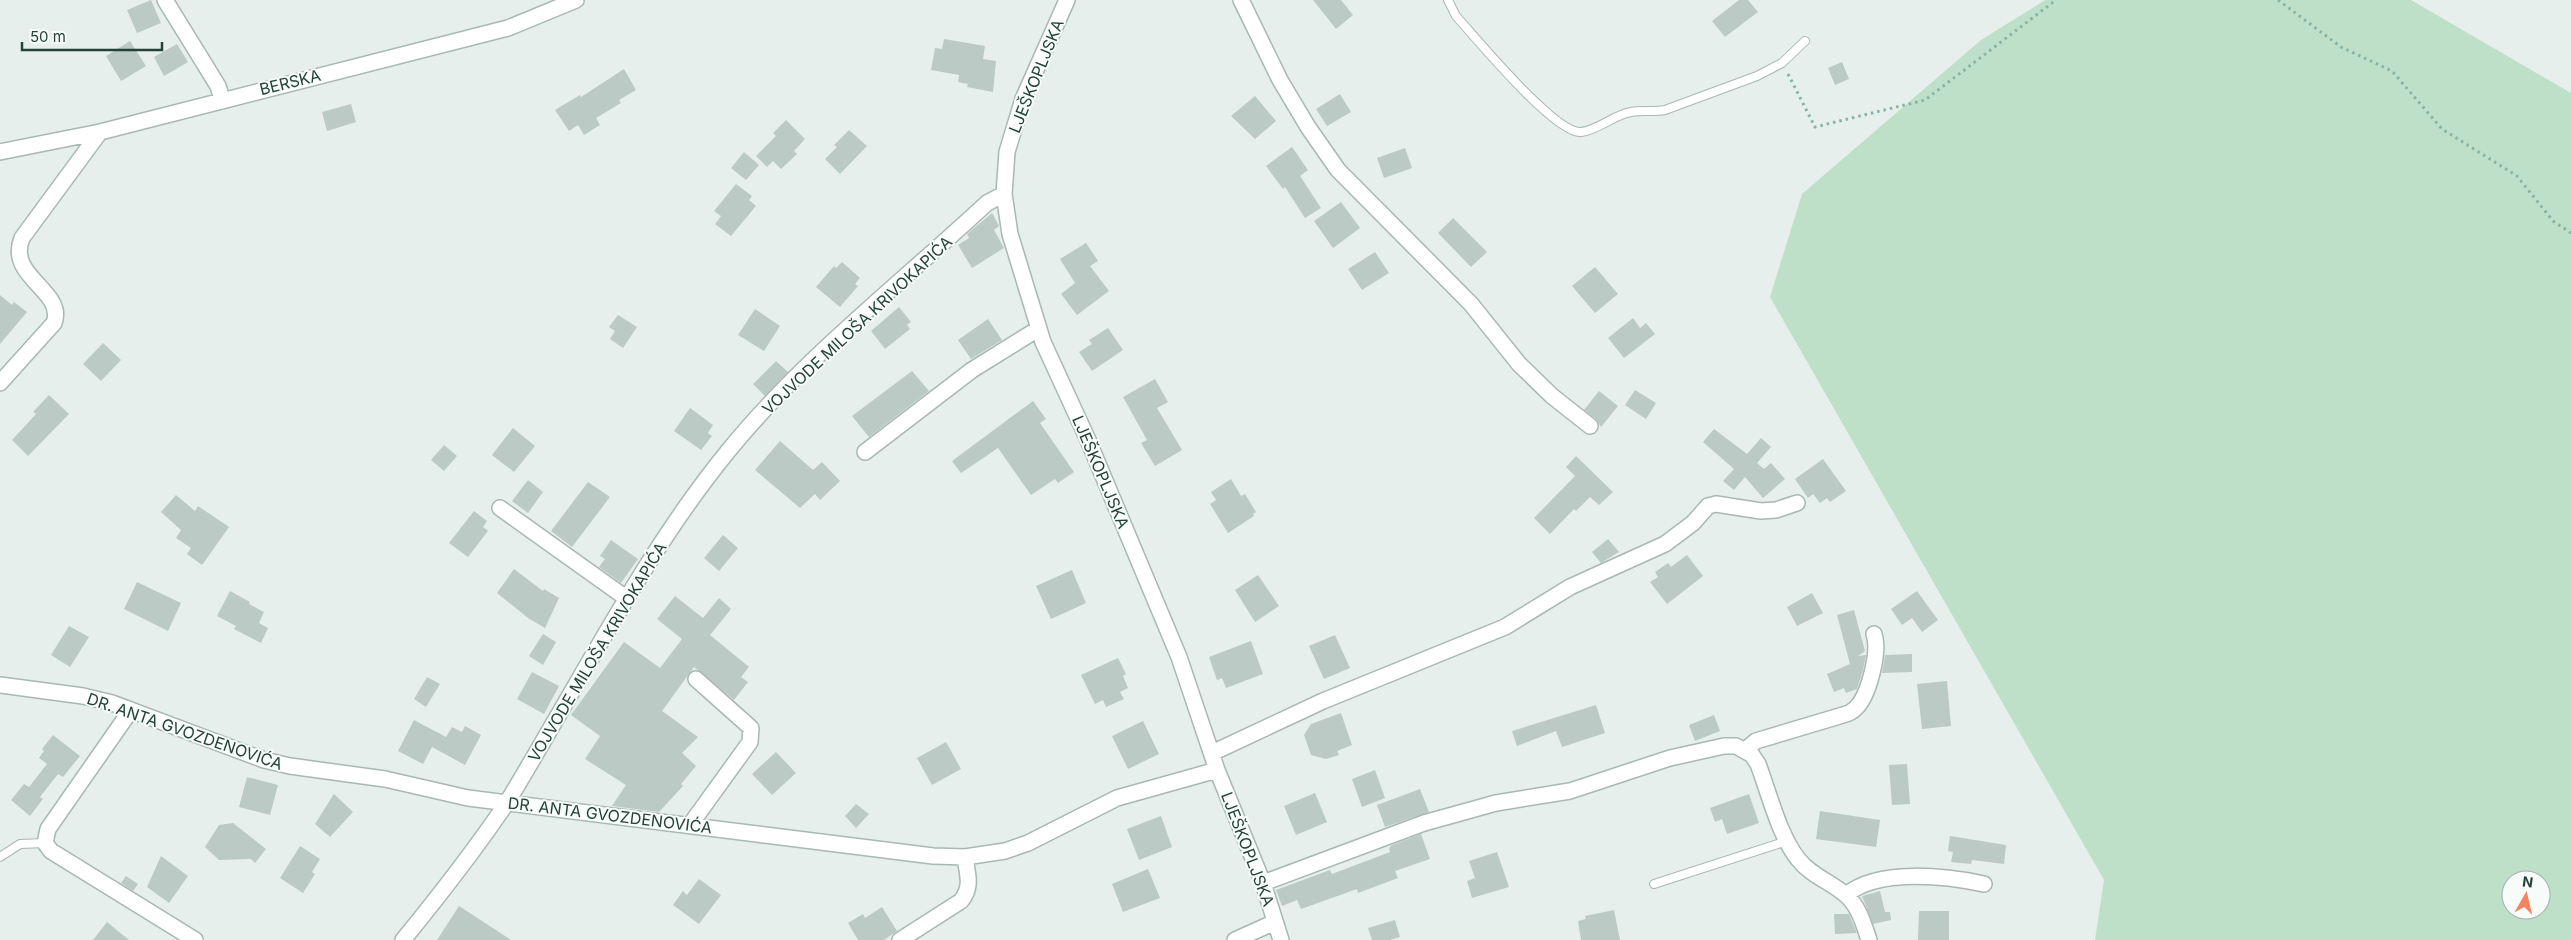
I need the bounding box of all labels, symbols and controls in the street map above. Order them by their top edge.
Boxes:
street label: LJEŠKOPLJSKA [1004,16,1068,136]
scale bar [22,20,162,52]
text: 50 m [30,27,66,46]
street label: BERSKA [257,65,323,99]
street label: VOJVODE MILOŠA KRIVOKAPIĆA [758,232,956,418]
street label: LJEŠKOPLJSKA [1068,412,1134,532]
street label: VOJVODE MILOŠA KRIVOKAPIĆA [523,539,671,765]
street label: DR. ANTA GVOZDENOVIĆA [85,688,285,774]
street label: LJEŠKOPLJSKA [1217,789,1279,909]
street label: DR. ANTA GVOZDENOVIĆA [507,793,713,837]
north arrow [2501,870,2551,920]
text: N [2521,872,2534,891]

